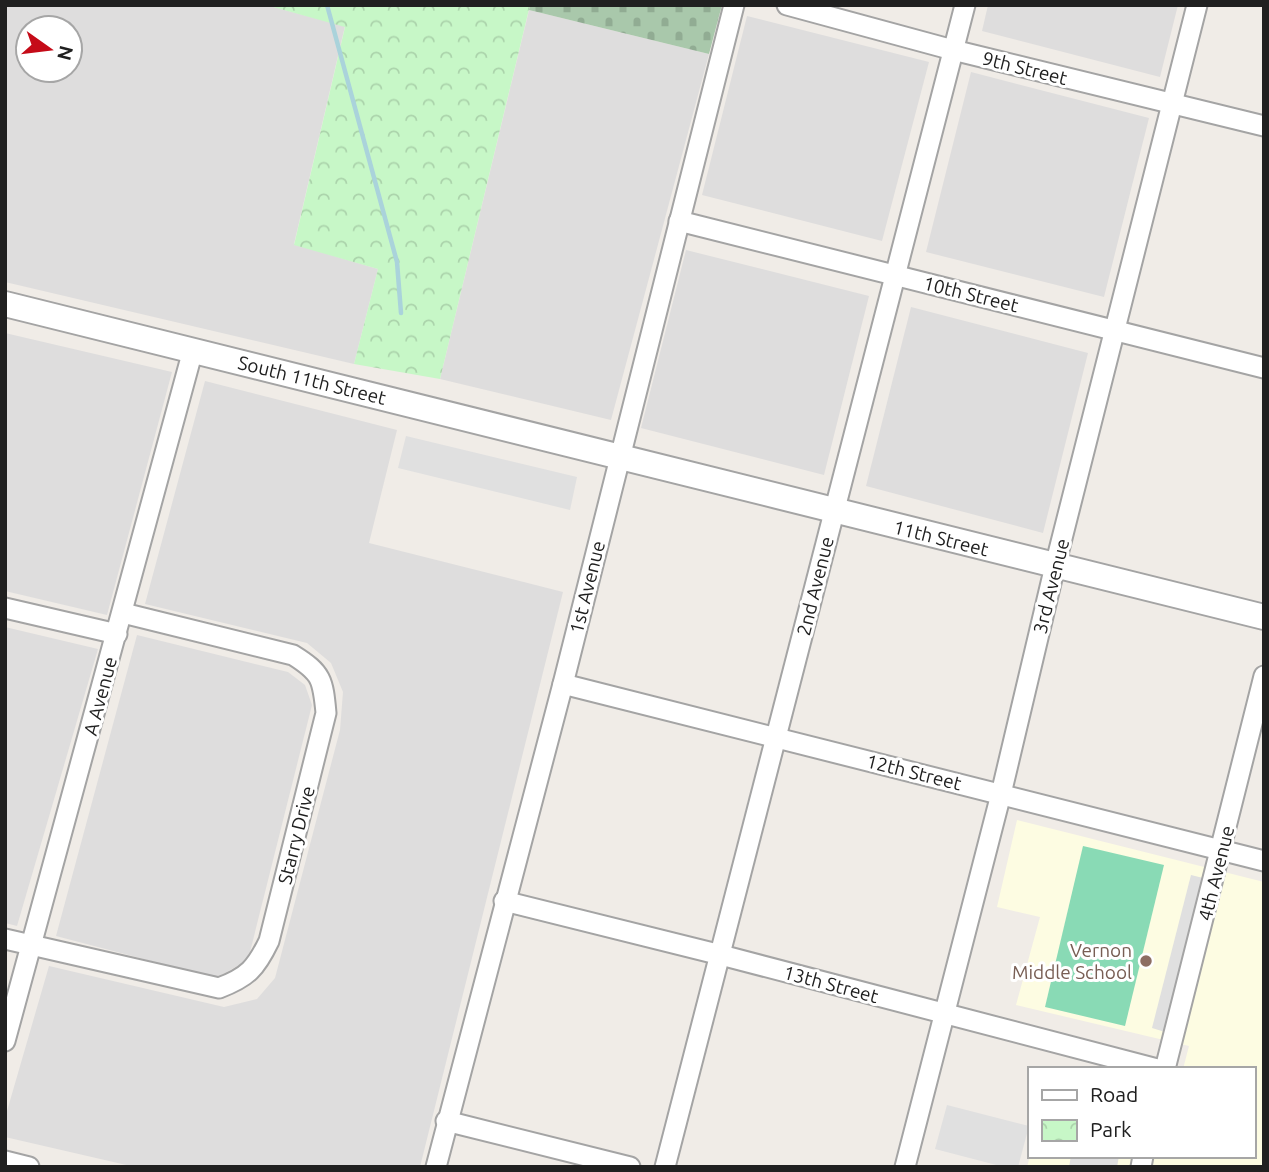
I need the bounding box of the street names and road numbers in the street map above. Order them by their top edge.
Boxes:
street label: 9th Street [980,47,1070,89]
street label: 10th Street [921,272,1021,317]
street label: South 11th Street [236,351,389,409]
street label: 11th Street [891,516,991,561]
street label: 2nd Avenue [792,534,838,638]
street label: 3rd Avenue [1029,536,1073,636]
street label: 1st Avenue [565,538,609,636]
street label: A Avenue [79,654,121,738]
street label: 12th Street [864,750,964,795]
street label: Starry Drive [273,784,319,886]
street label: 4th Avenue [1194,823,1238,923]
street label: 13th Street [781,961,881,1007]

